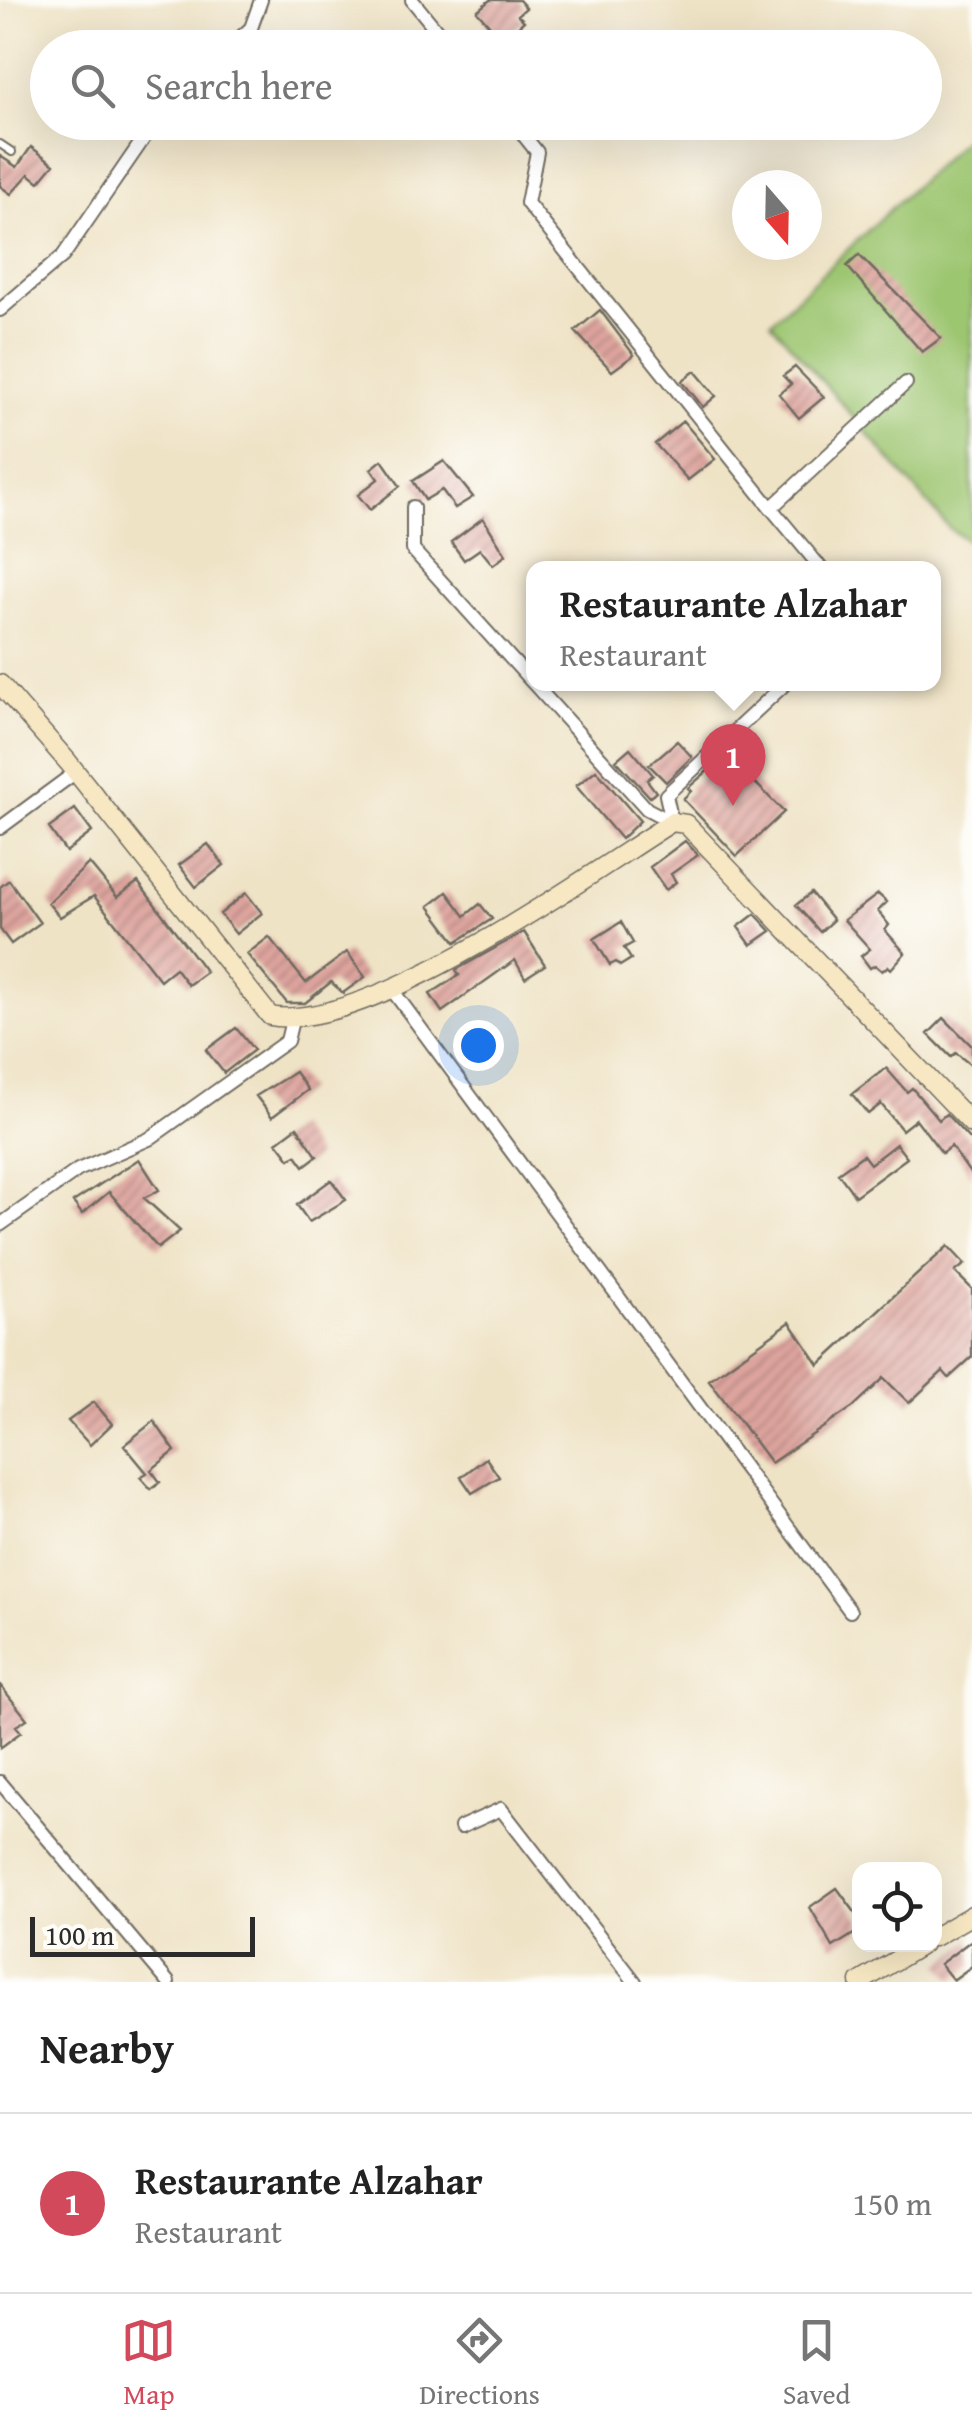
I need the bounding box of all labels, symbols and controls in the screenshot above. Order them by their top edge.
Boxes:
search box [30,30,942,140]
text: Search here [145,57,333,113]
icon: search [65,58,120,113]
north arrow [732,170,822,260]
popup [526,561,941,691]
text: Restaurante Alzahar [560,575,907,631]
text: Restaurant [560,631,707,678]
pin: 1 [700,724,766,806]
your location [453,1020,504,1071]
map controls [852,1862,942,1952]
button: locate [852,1862,942,1952]
scale bar [30,1912,255,1956]
text: 100 m [45,1914,114,1955]
text: Nearby [40,2017,174,2078]
text: Restaurante Alzahar [135,2152,483,2208]
text: 1 [64,2180,81,2227]
text: 150 m [853,2180,932,2227]
text: Restaurant [135,2208,282,2255]
tab: Map [121,2313,176,2414]
tab: Directions [419,2313,540,2414]
tab: Saved [783,2313,851,2414]

